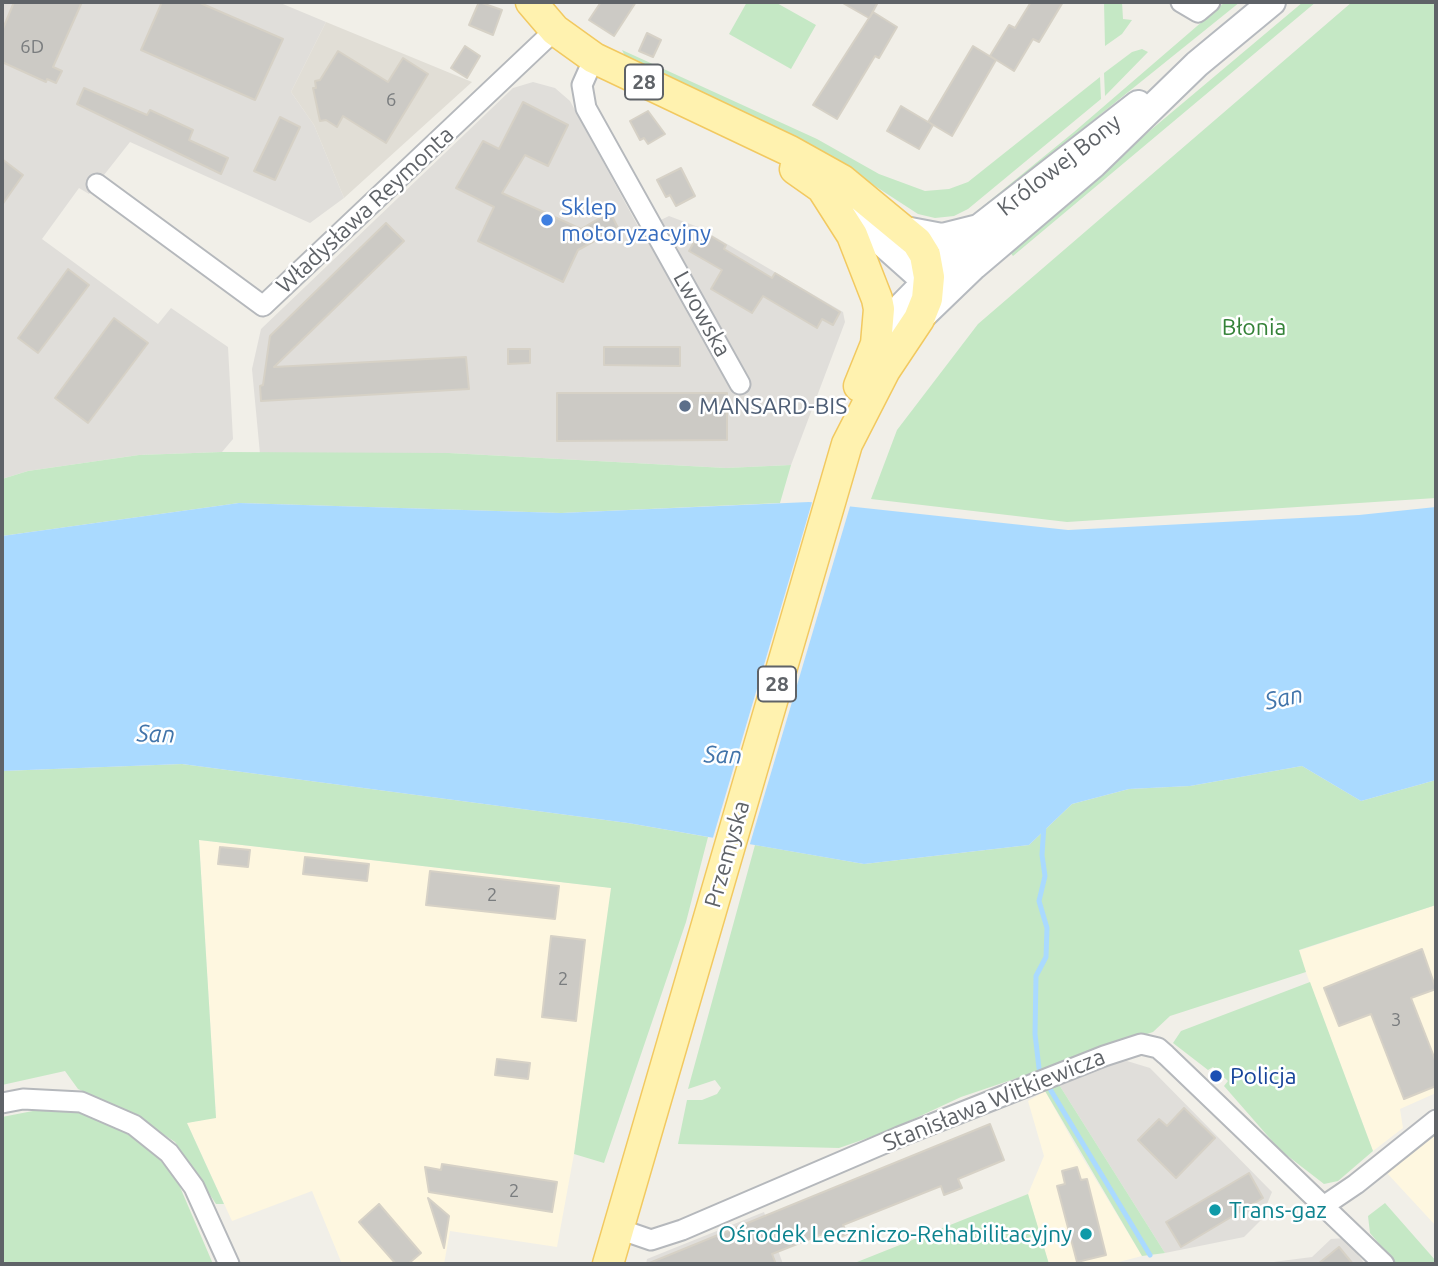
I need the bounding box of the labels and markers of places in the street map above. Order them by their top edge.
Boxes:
place label: Sklep motoryzacyjny [561,193,711,247]
marker: Sklep motoryzacyjny [539,212,555,228]
place label: MANSARD-BIS [699,392,847,420]
marker: MANSARD-BIS [677,398,693,414]
place label: Policja [1230,1062,1297,1090]
marker: Policja [1208,1068,1224,1084]
place label: Trans-gaz [1229,1196,1327,1224]
marker: Trans-gaz [1207,1202,1223,1218]
place label: Ośrodek Leczniczo-Rehabilitacyjny [718,1220,1072,1248]
marker: Ośrodek Leczniczo-Rehabilitacyjny [1078,1226,1094,1242]

